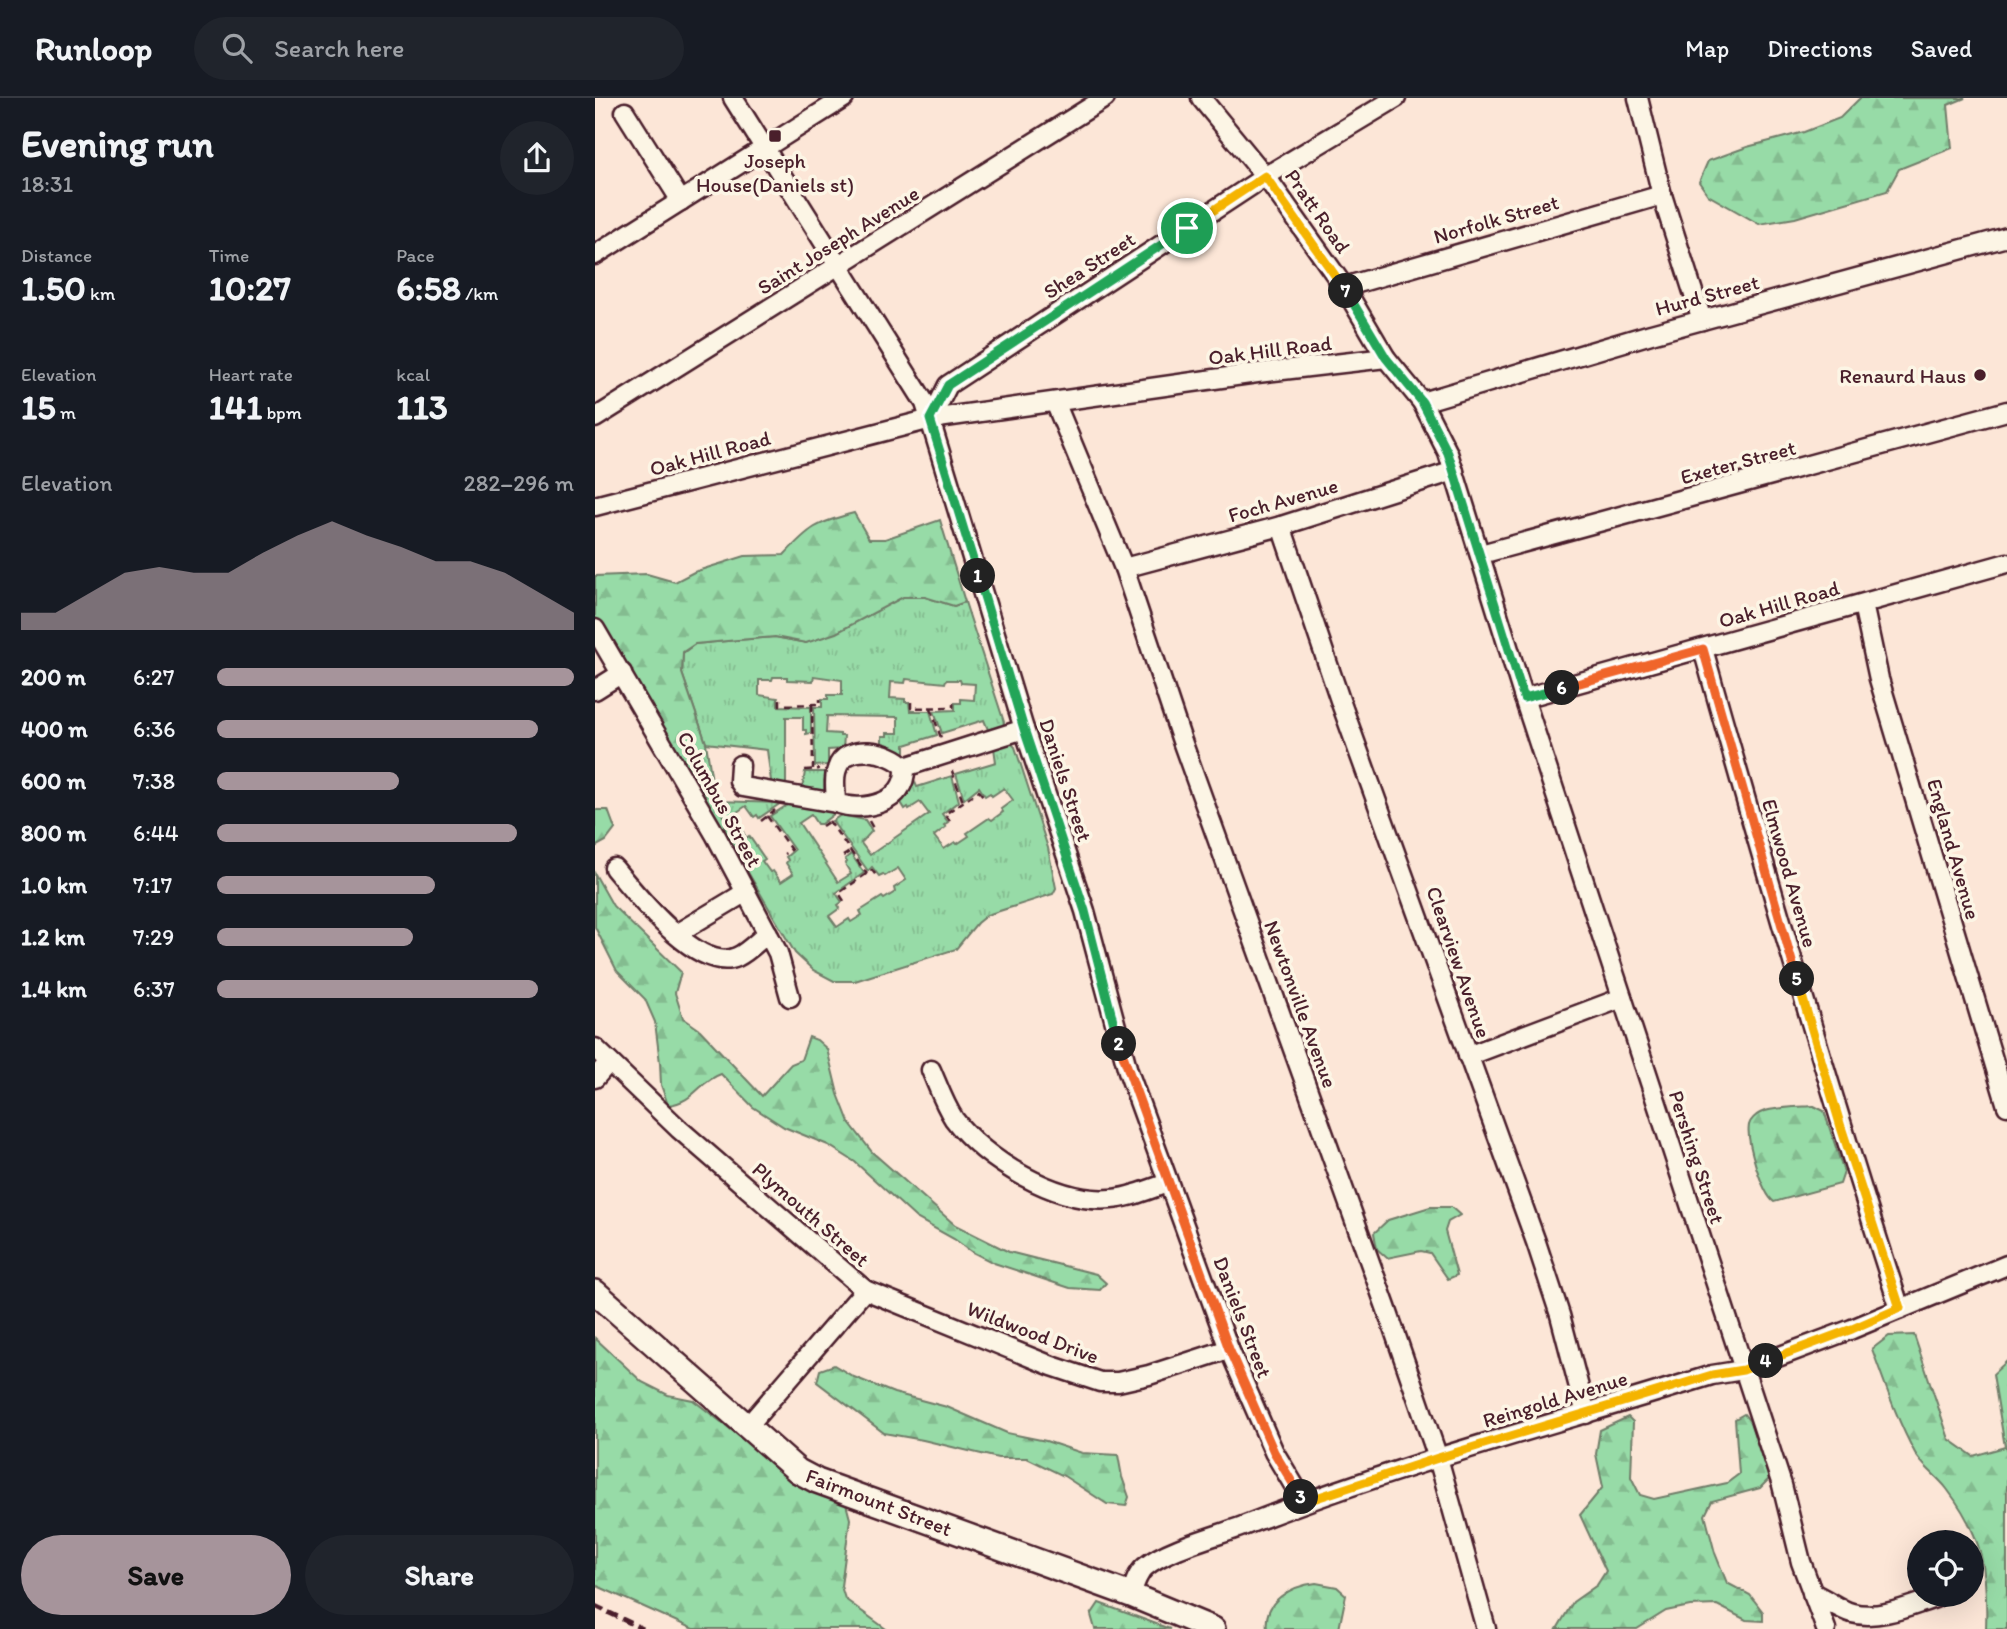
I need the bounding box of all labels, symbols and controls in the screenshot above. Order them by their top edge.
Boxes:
search box [194,17,684,80]
text: Runloop [35,29,152,68]
icon: search [218,29,256,67]
text: Search here [274,32,405,64]
text: Map [1685,34,1729,63]
text: Directions [1767,34,1873,63]
text: Saved [1911,34,1972,63]
text: Evening run [21,121,214,167]
button: share [500,121,574,195]
marker: Joseph House(Daniels st) [767,128,783,144]
place label: Joseph House(Daniels st) [696,148,854,197]
street label: Pratt Road [1280,164,1356,258]
text: 18:31 [21,170,73,198]
street label: Saint Joseph Avenue [753,180,923,300]
street label: Norfolk Street [1430,189,1562,249]
pin [1157,198,1217,258]
icon: arrive [1168,209,1206,247]
street label: Shea Street [1038,226,1140,304]
text: Distance [21,244,92,267]
text: Time [209,244,249,267]
text: Pace [396,244,434,267]
text: 1.50 [21,267,86,309]
text: 10:27 [209,267,291,309]
text: 6:58 [396,267,461,309]
street label: Hurd Street [1652,269,1762,321]
pin: 7 [1329,274,1363,308]
text: 7 [1341,279,1350,302]
text: km [86,282,115,305]
text: /km [461,282,498,305]
street label: Oak Hill Road [1207,330,1334,370]
text: Elevation [21,363,97,386]
text: Heart rate [209,363,293,386]
text: kcal [396,363,430,386]
place label: Renaurd Haus [1839,363,1966,388]
marker: Renaurd Haus [1972,367,1988,383]
text: 15 [21,386,56,428]
text: 141 [209,386,262,428]
text: 113 [396,386,448,428]
text: m [56,401,76,424]
text: bpm [262,401,302,424]
street label: Oak Hill Road [647,425,774,481]
street label: Exeter Street [1678,435,1798,489]
text: Elevation [21,469,112,497]
text: 282–296 m [464,469,574,497]
street label: Foch Avenue [1225,472,1341,528]
pin: 1 [961,559,995,594]
text: 1 [973,564,982,587]
street label: Oak Hill Road [1716,575,1843,633]
text: 200 m [21,663,86,691]
text: 6:27 [133,663,174,691]
pin: 6 [1545,670,1579,706]
text: 6 [1556,676,1567,699]
text: 400 m [21,715,88,743]
text: 6:36 [133,715,176,743]
street label: Daniels Street [1034,715,1098,845]
street label: Columbus Street [672,727,768,871]
text: 600 m [21,767,86,795]
text: 7:38 [133,767,175,795]
street label: England Avenue [1922,776,1986,922]
street label: Elmwood Avenue [1757,796,1823,950]
text: 800 m [21,819,86,847]
text: 6:44 [133,819,178,847]
text: 1.0 km [21,871,87,899]
text: 7:17 [133,871,172,899]
street label: Clearview Avenue [1421,883,1497,1041]
street label: Newtonville Avenue [1259,917,1343,1091]
text: 1.2 km [21,923,85,951]
text: 7:29 [133,923,174,951]
pin: 5 [1779,962,1815,996]
text: 5 [1792,967,1801,990]
text: 1.4 km [21,975,87,1003]
text: 6:37 [133,975,175,1003]
pin: 2 [1101,1026,1137,1062]
text: 2 [1114,1032,1124,1055]
street label: Pershing Street [1664,1087,1730,1227]
street label: Plymouth Street [747,1156,875,1272]
street label: Daniels Street [1208,1253,1278,1381]
street label: Wildwood Drive [963,1295,1103,1369]
pin: 4 [1749,1344,1783,1378]
text: 4 [1760,1349,1771,1372]
street label: Reingold Avenue [1480,1365,1630,1433]
street label: Fairmount Street [802,1463,956,1541]
pin: 3 [1283,1480,1319,1514]
text: 3 [1295,1485,1306,1508]
map controls [1907,1530,1984,1607]
button: locate [1907,1530,1984,1607]
button: Save [21,1535,291,1615]
button: Share [305,1535,574,1615]

